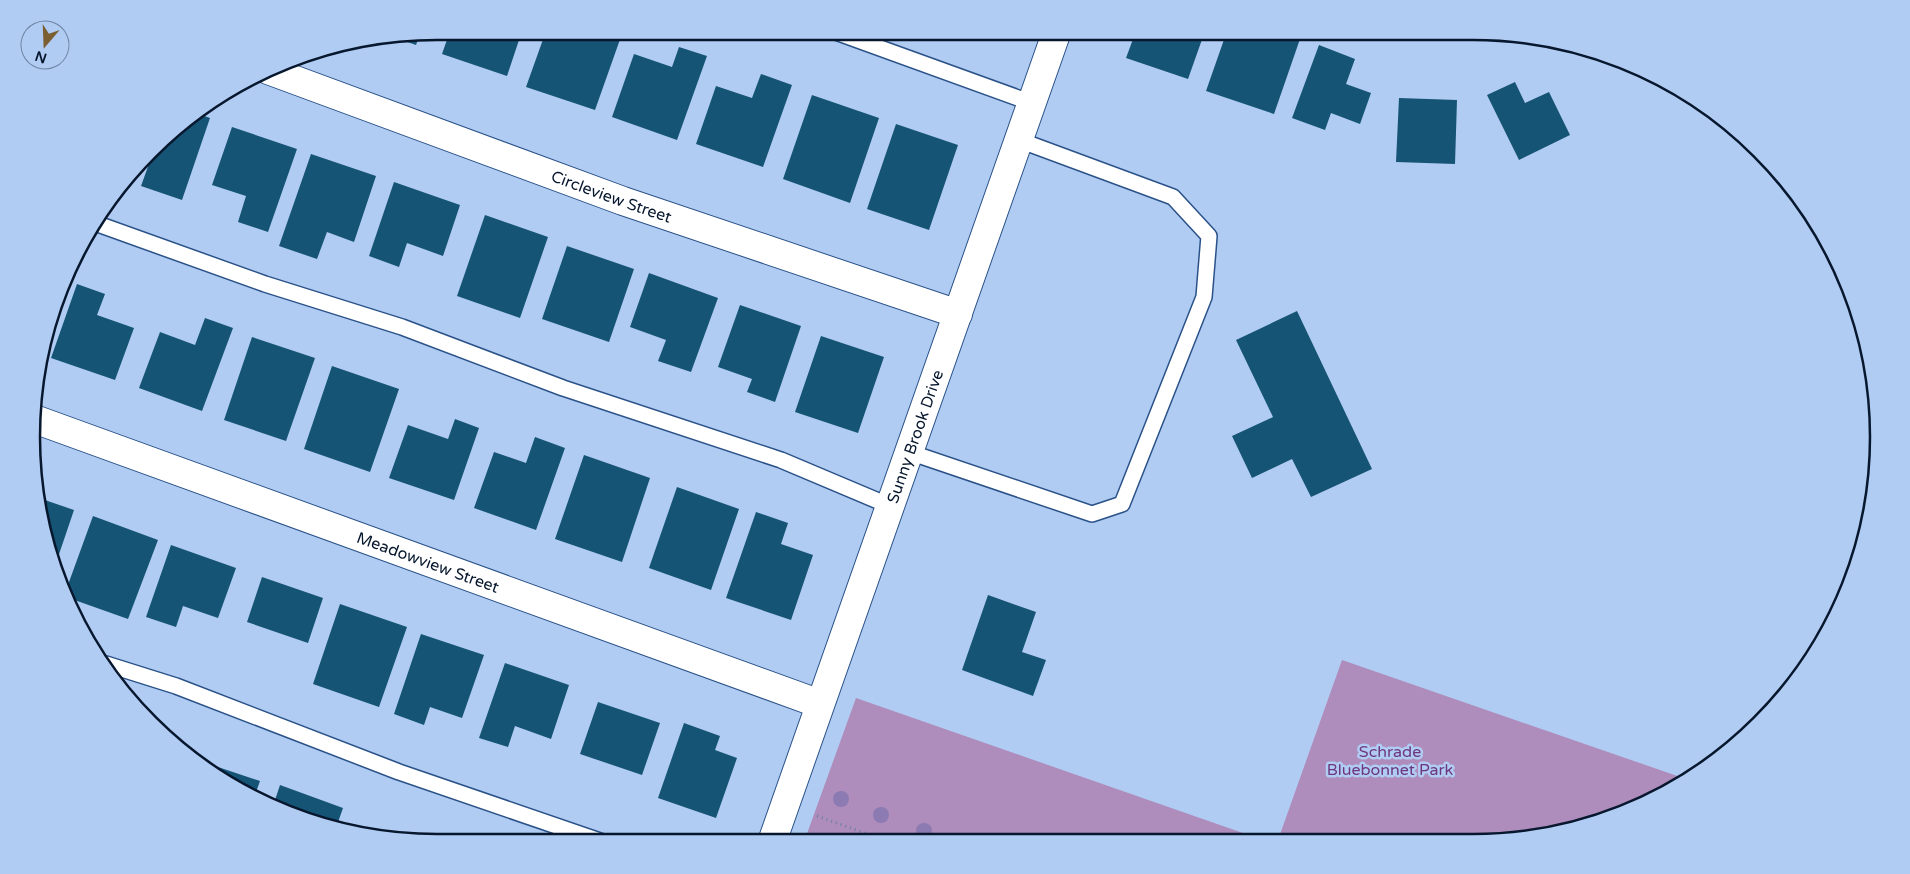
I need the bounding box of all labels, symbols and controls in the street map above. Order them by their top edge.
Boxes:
north arrow [20,20,70,70]
text: N [33,47,49,67]
street label: Circleview Street [548,166,674,228]
street label: Sunny Brook Drive [883,367,948,506]
street label: Meadowview Street [354,528,502,598]
park label: Schrade Bluebonnet Park [1327,742,1454,780]

